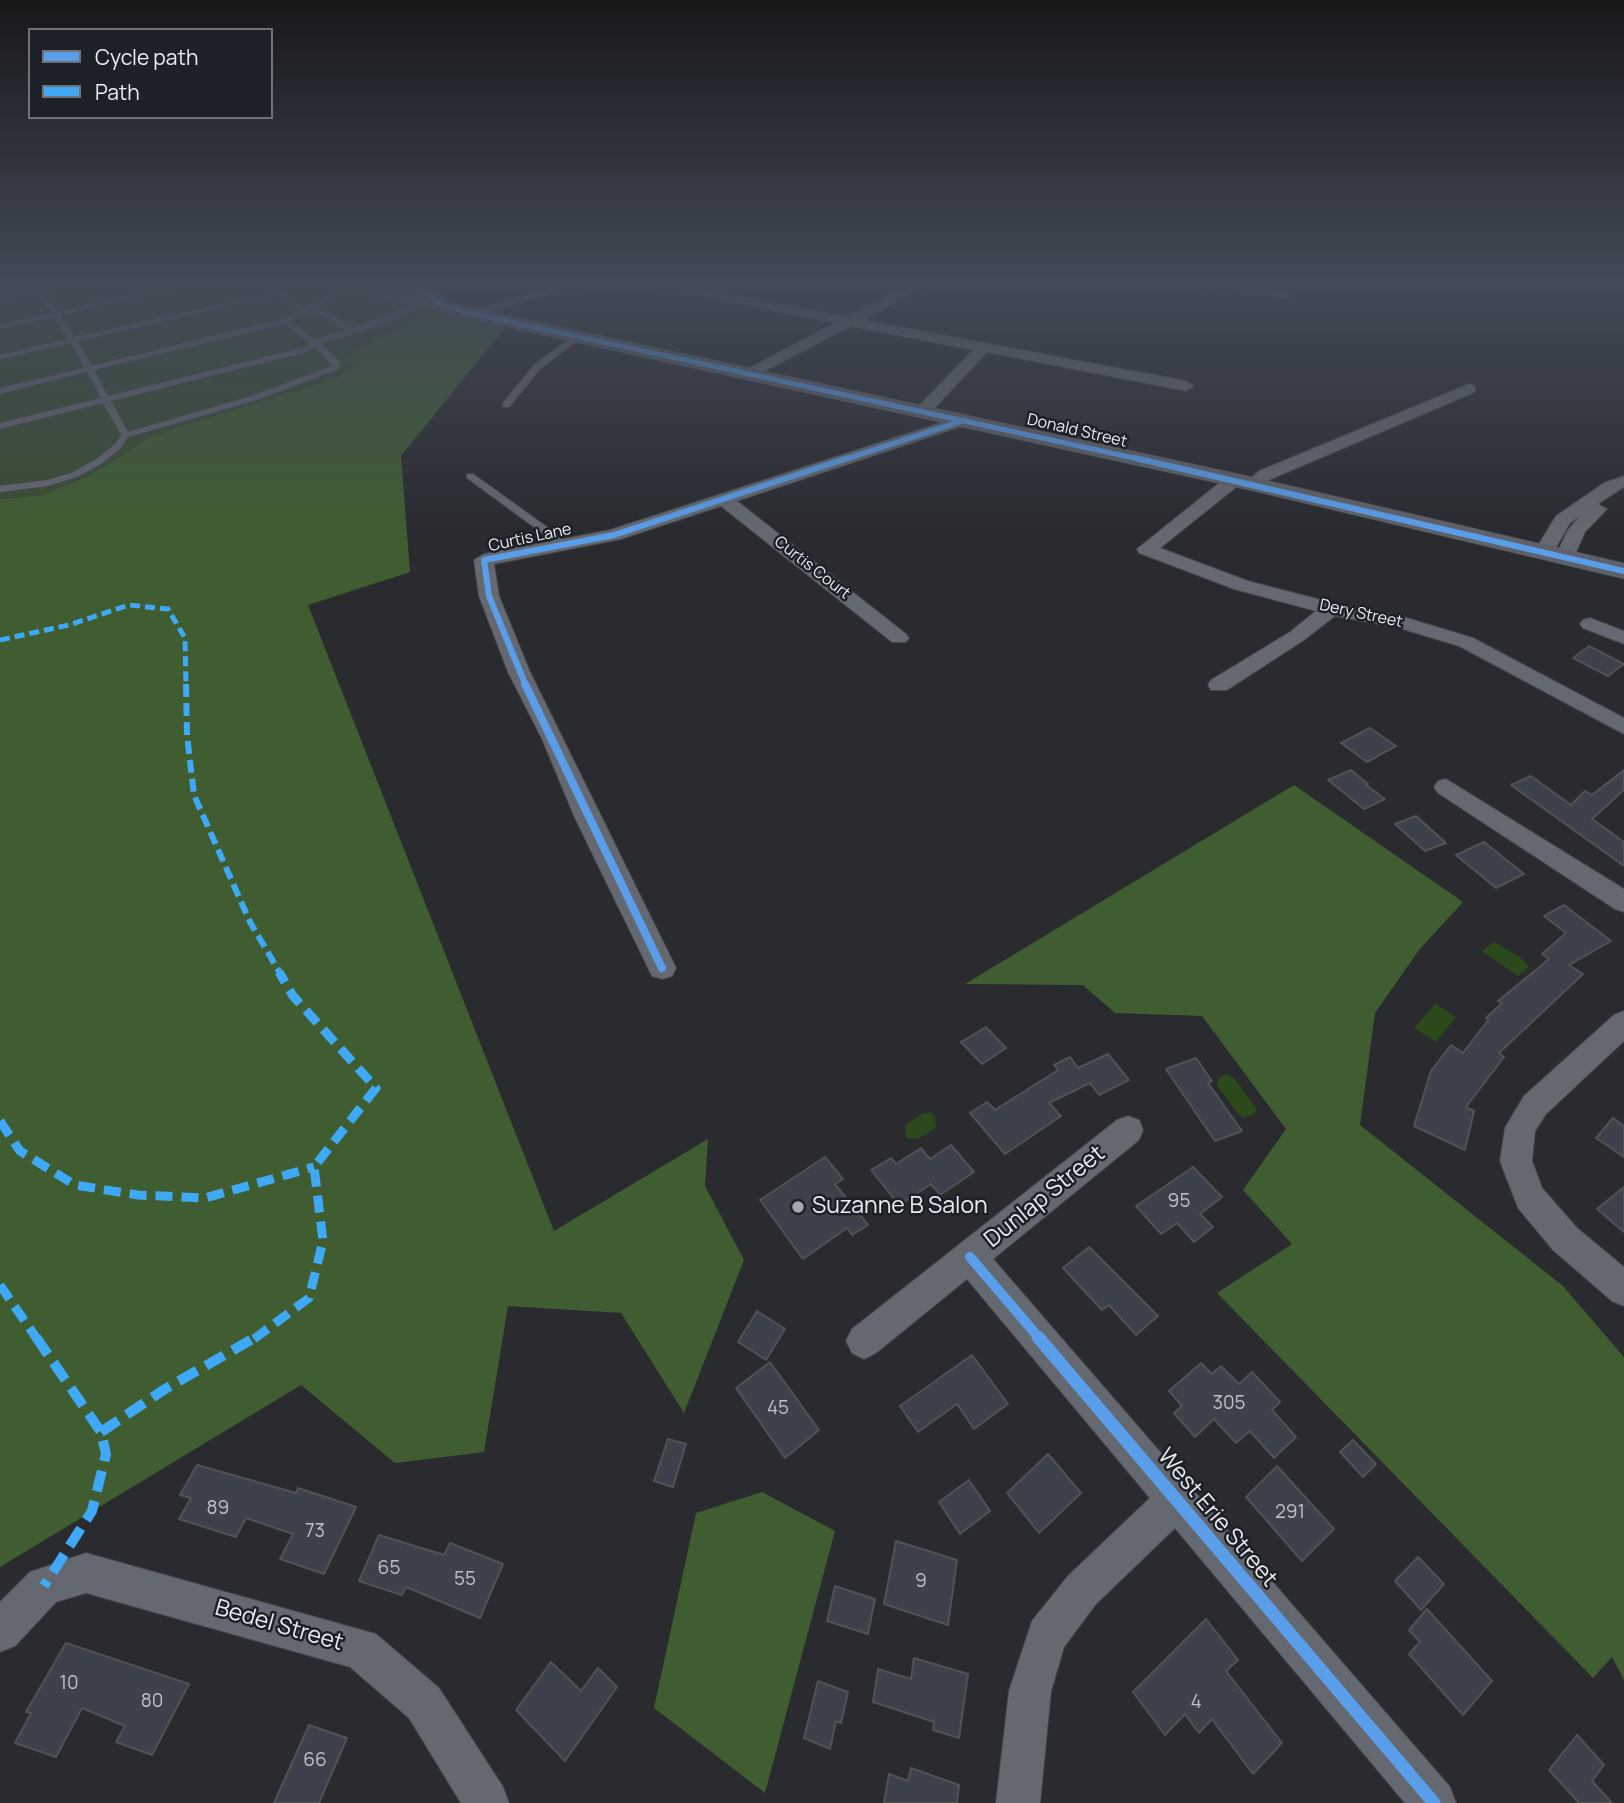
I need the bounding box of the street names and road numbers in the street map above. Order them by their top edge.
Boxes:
street label: Donald Street [1025,410,1129,452]
street label: Curtis Lane [487,520,573,556]
street label: Curtis Court [770,532,854,604]
street label: Dery Street [1318,596,1404,632]
street label: Dunlap Street [979,1140,1111,1254]
street label: West Erie Street [1151,1443,1283,1593]
street label: Bedel Street [212,1595,346,1657]

